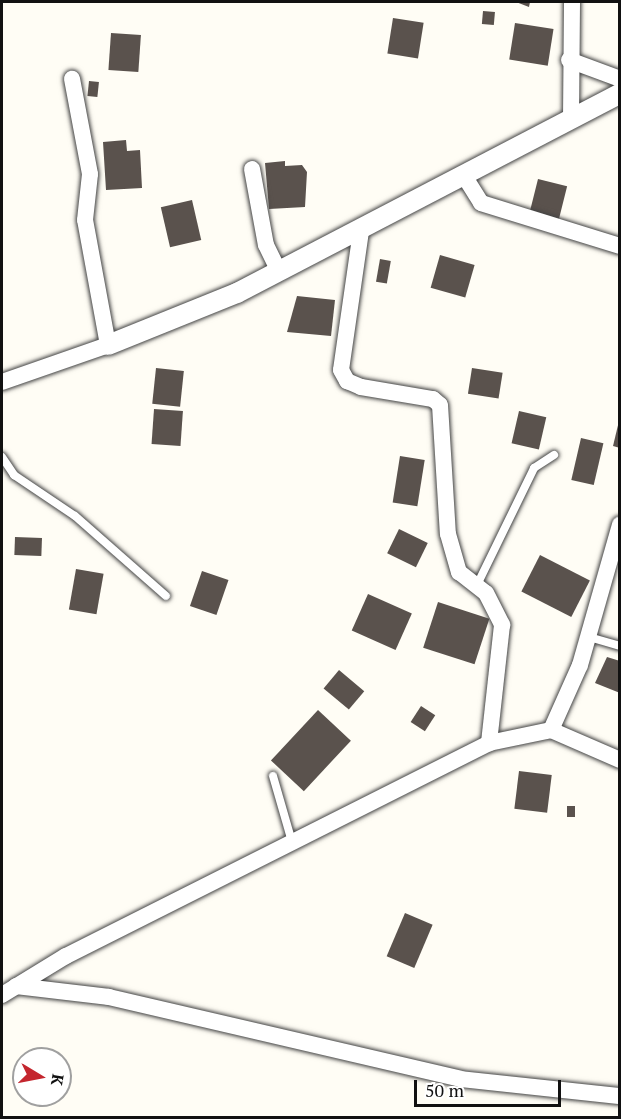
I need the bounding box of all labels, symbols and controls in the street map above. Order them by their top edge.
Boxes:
north arrow [12,1047,72,1107]
scale bar [417,1068,564,1106]
text: K [46,1072,70,1087]
text: 50 m [425,1078,464,1102]

